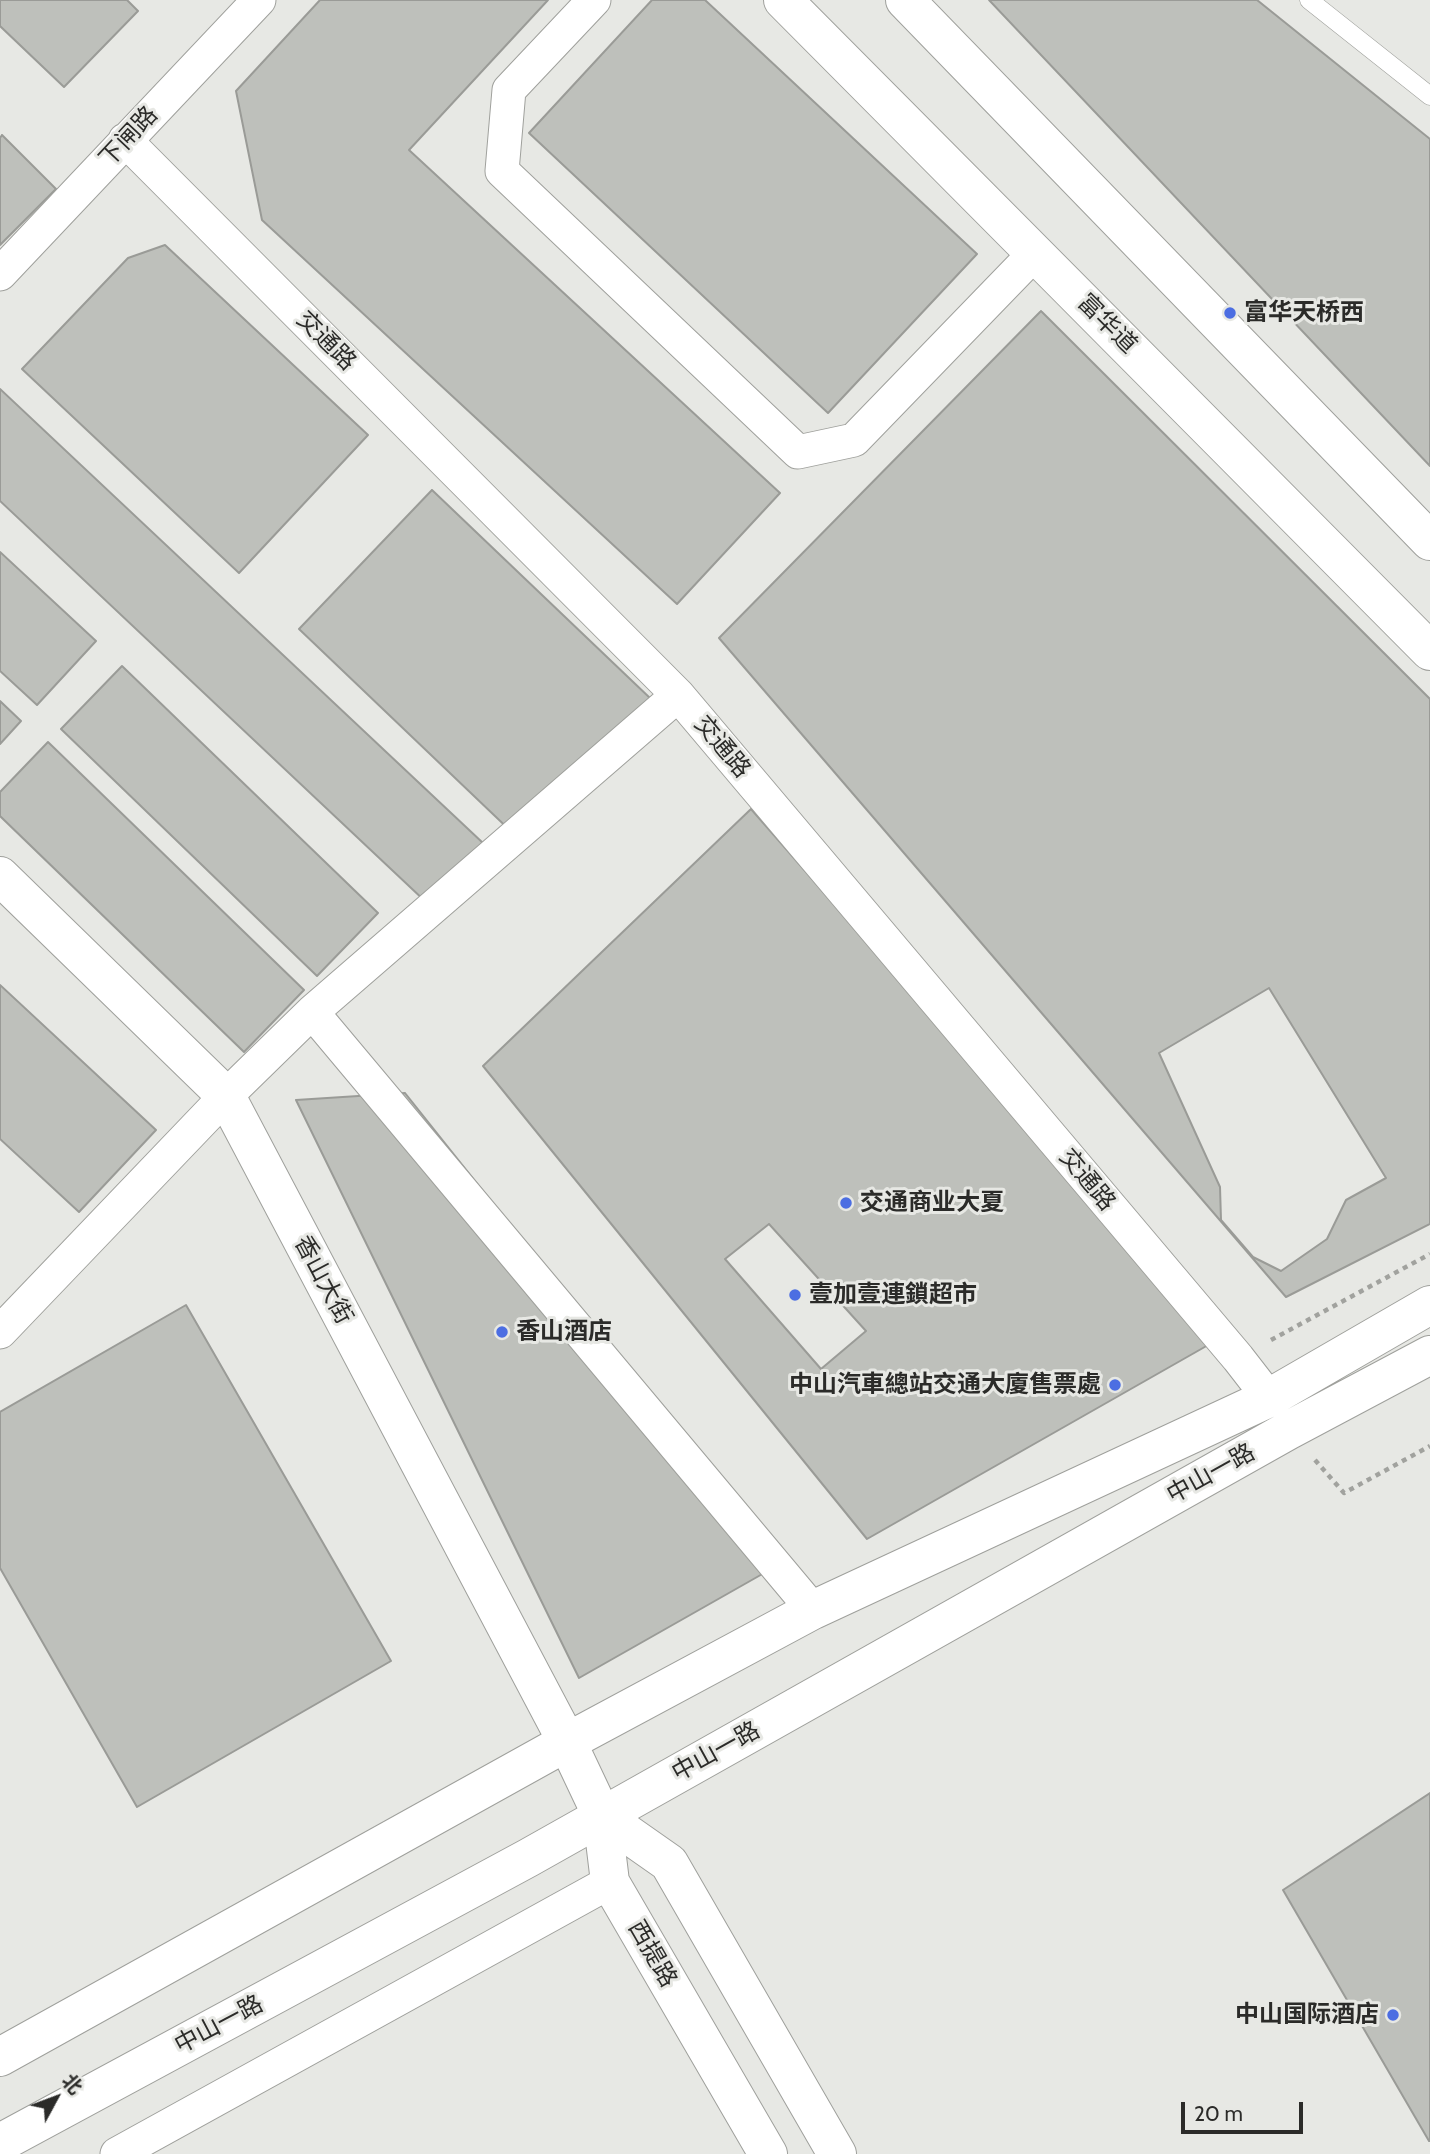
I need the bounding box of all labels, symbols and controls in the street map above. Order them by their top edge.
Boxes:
street label: 下闸路 [94,101,164,173]
street label: 富华道 [1071,288,1143,360]
place label: 富华天桥西 [1244,299,1364,327]
street label: 交通路 [290,305,362,377]
marker: 富华天桥西 [1222,305,1238,321]
street label: 交通路 [688,710,756,784]
street label: 交通路 [1053,1143,1121,1217]
place label: 交通商业大夏 [860,1189,1004,1217]
marker: 交通商业大夏 [838,1195,854,1211]
street label: 香山大街 [288,1231,358,1329]
place label: 壹加壹連鎖超市 [809,1281,977,1309]
marker: 壹加壹連鎖超市 [787,1287,803,1303]
place label: 香山酒店 [516,1318,612,1346]
marker: 香山酒店 [494,1324,510,1340]
place label: 中山汽車總站交通大廈售票處 [789,1371,1101,1399]
marker: 中山汽車總站交通大廈售票處 [1107,1377,1123,1393]
street label: 中山一路 [1162,1438,1260,1510]
street label: 中山一路 [667,1716,765,1788]
street label: 西提路 [622,1916,682,1992]
street label: 中山一路 [170,1990,268,2060]
place label: 中山国际酒店 [1235,2001,1379,2029]
marker: 中山国际酒店 [1385,2007,1401,2023]
north arrow [21,2063,91,2133]
text: 北 [57,2069,87,2099]
scale bar [1185,2088,1308,2132]
text: 20 m [1194,2101,1243,2126]

